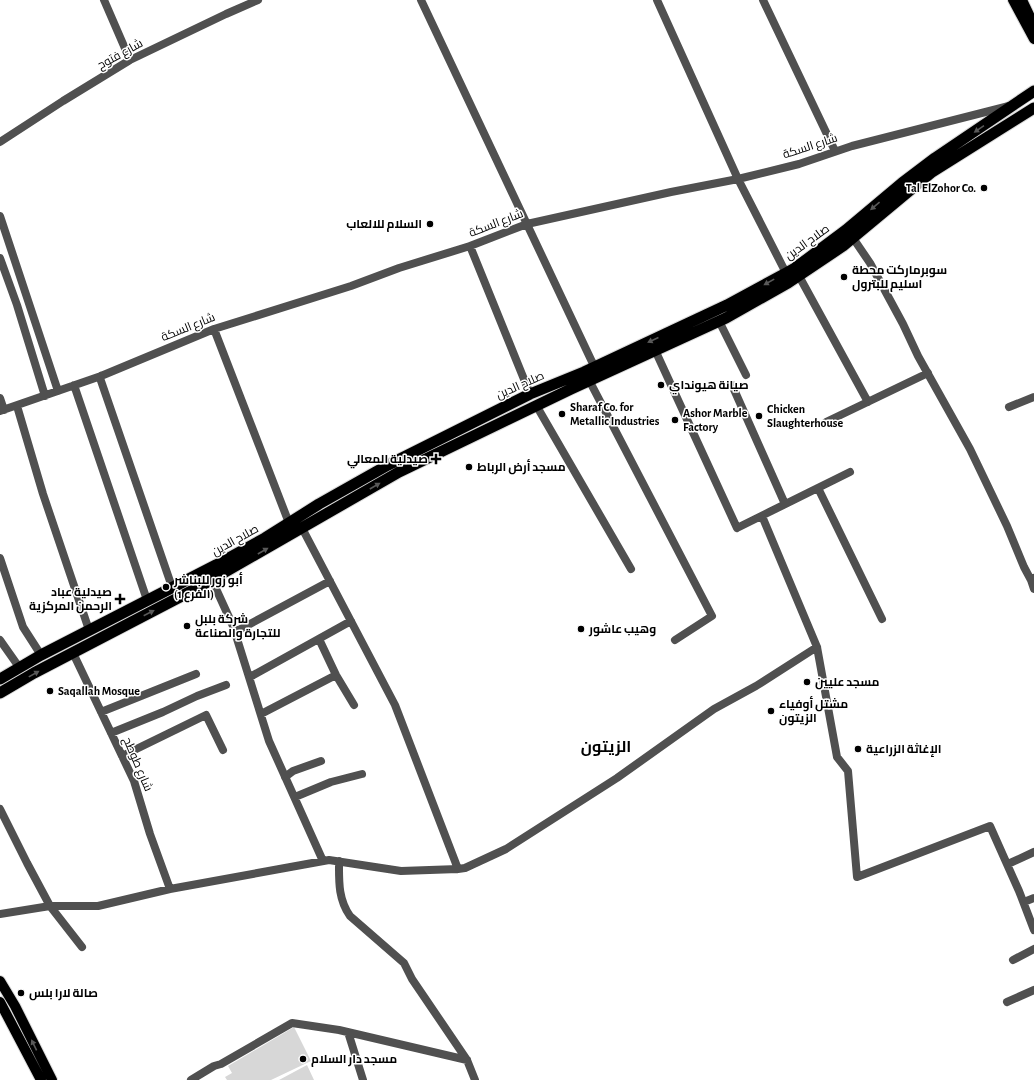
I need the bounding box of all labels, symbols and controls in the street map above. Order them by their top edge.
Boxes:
street label: شارع فتوح [95,37,146,73]
one-way arrow [974,125,984,133]
street label: شارع السكة [781,131,840,162]
place label: Tal ElZohor Co. [906,182,976,194]
marker: Tal ElZohor Co. [979,183,989,193]
one-way arrow [869,202,880,210]
street label: شارع السكة [467,207,525,241]
place label: السلام للالعاب [346,218,422,232]
marker: السلام للالعاب [425,219,435,229]
street label: صلاح الدين [783,222,832,264]
place label: سوبرماركت محطة اسليم للبترول [852,264,947,292]
marker: سوبرماركت محطة اسليم للبترول [839,272,849,282]
one-way arrow [764,279,775,285]
street label: شارع السكة [159,311,217,345]
one-way arrow [647,337,659,343]
street label: صلاح الدين [494,369,547,403]
place label: صيانة هيونداي [669,379,749,395]
marker: صيانة هيونداي [656,380,666,390]
place label: Sharaf Co. for Metallic Industries [570,401,660,427]
place label: Chicken Slaughterhouse [767,403,843,429]
place label: Ashor Marble Factory [683,407,748,434]
marker: Sharaf Co. for Metallic Industries [557,409,567,419]
marker: Chicken Slaughterhouse [754,411,764,421]
marker: Ashor Marble Factory [670,415,680,425]
place label: صيدلية المعالي [347,453,428,469]
marker: صيدلية المعالي [431,454,441,464]
place label: مسجد أرض الرباط [477,459,566,475]
marker: مسجد أرض الرباط [464,462,474,472]
one-way arrow [369,482,381,489]
street label: صلاح الدين [210,522,261,559]
one-way arrow [257,548,269,555]
place label: أبو زور للبناشر (الفرع 1) [173,572,243,603]
marker: أبو زور للبناشر (الفرع 1) [161,582,171,592]
place label: صيدلية عباد الرحمن المركزية [29,586,112,614]
marker: صيدلية عباد الرحمن المركزية [115,594,125,604]
one-way arrow [143,610,155,617]
place label: شركة بلبل للتجارة والصناعة [195,613,280,641]
marker: شركة بلبل للتجارة والصناعة [182,621,192,631]
place label: وهيب عاشور [588,623,656,637]
marker: وهيب عاشور [576,624,586,634]
one-way arrow [28,670,39,677]
place label: مسجد عليين [815,676,880,690]
marker: مسجد عليين [802,677,812,687]
place label: Saqallah Mosque [58,685,140,697]
marker: Saqallah Mosque [45,686,55,696]
place label: مشتل أوفياء الزيتون [779,696,848,726]
marker: مشتل أوفياء الزيتون [766,706,776,716]
street label: شارع طوطح [119,735,155,794]
district label: الزيتون [581,739,631,756]
place label: الإغاثة الزراعية [866,743,942,757]
marker: الإغاثة الزراعية [853,744,863,754]
place label: صالة لارا بلس [29,987,98,1001]
marker: صالة لارا بلس [16,988,26,998]
one-way arrow [31,1039,38,1051]
place label: مسجد دار السلام [311,1053,397,1067]
marker: مسجد دار السلام [298,1054,308,1064]

